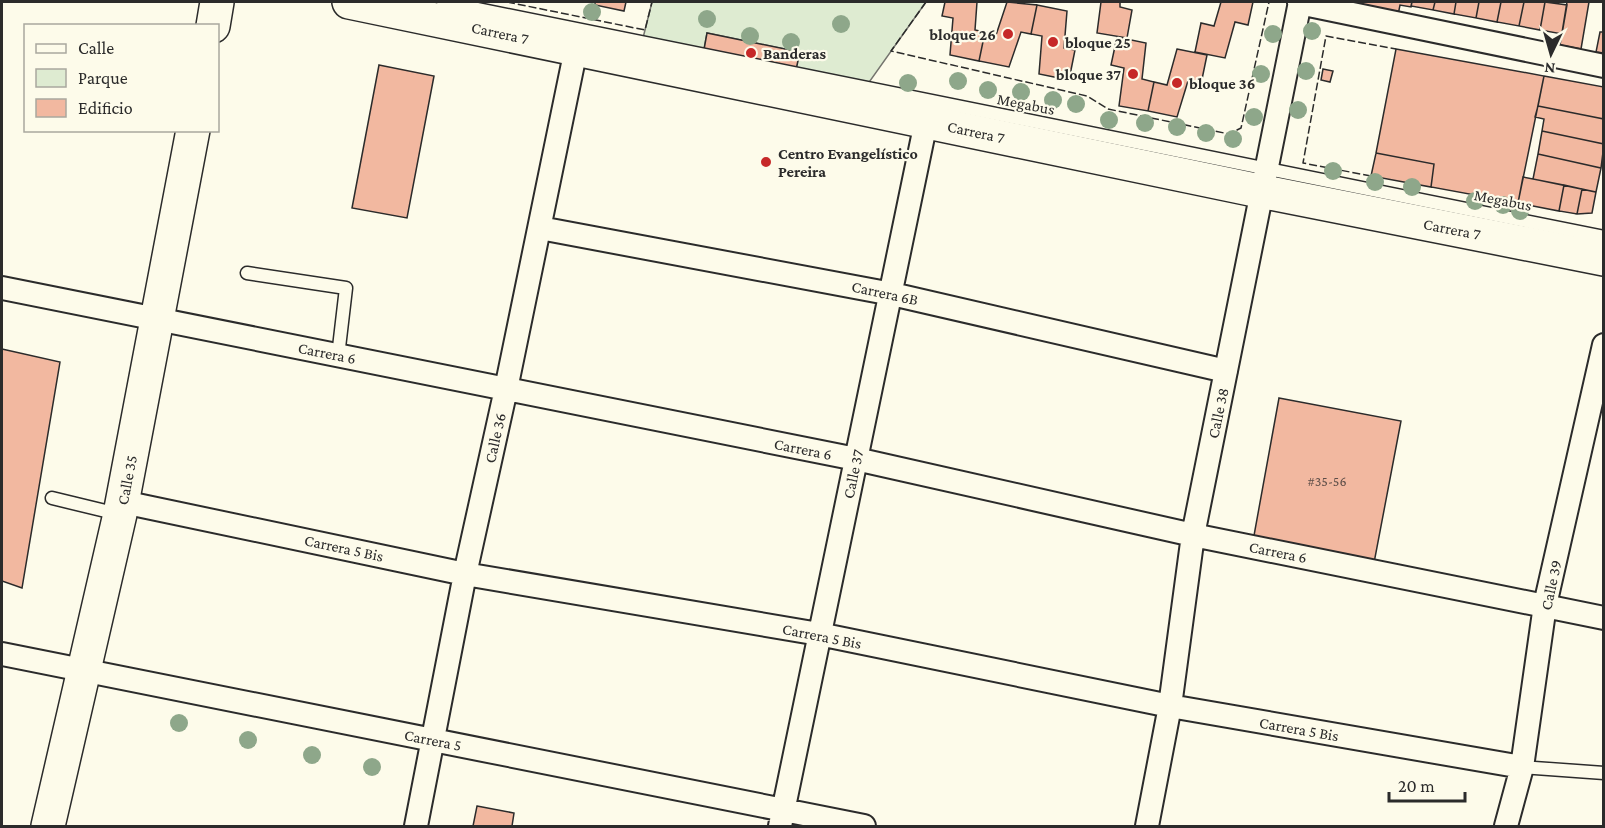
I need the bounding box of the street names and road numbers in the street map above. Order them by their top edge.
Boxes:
street label: Carrera 7 [470,19,531,47]
street label: Megabus [996,90,1056,119]
street label: Carrera 7 [946,118,1007,146]
street label: Megabus [1473,186,1533,215]
street label: Carrera 7 [1422,215,1483,243]
street label: Carrera 6B [850,278,920,308]
street label: Carrera 6 [297,339,357,367]
street label: Calle 38 [1204,386,1232,440]
street label: Calle 36 [481,411,509,465]
street label: Carrera 6 [773,435,833,463]
street label: Calle 37 [839,447,867,500]
street label: Calle 35 [114,454,140,506]
street label: Carrera 5 Bis [303,531,385,565]
street label: Carrera 6 [1248,538,1308,566]
street label: Calle 39 [1537,558,1565,612]
street label: Carrera 5 Bis [781,620,863,652]
street label: Carrera 5 Bis [1258,714,1340,744]
street label: Carrera 5 [403,726,463,754]

